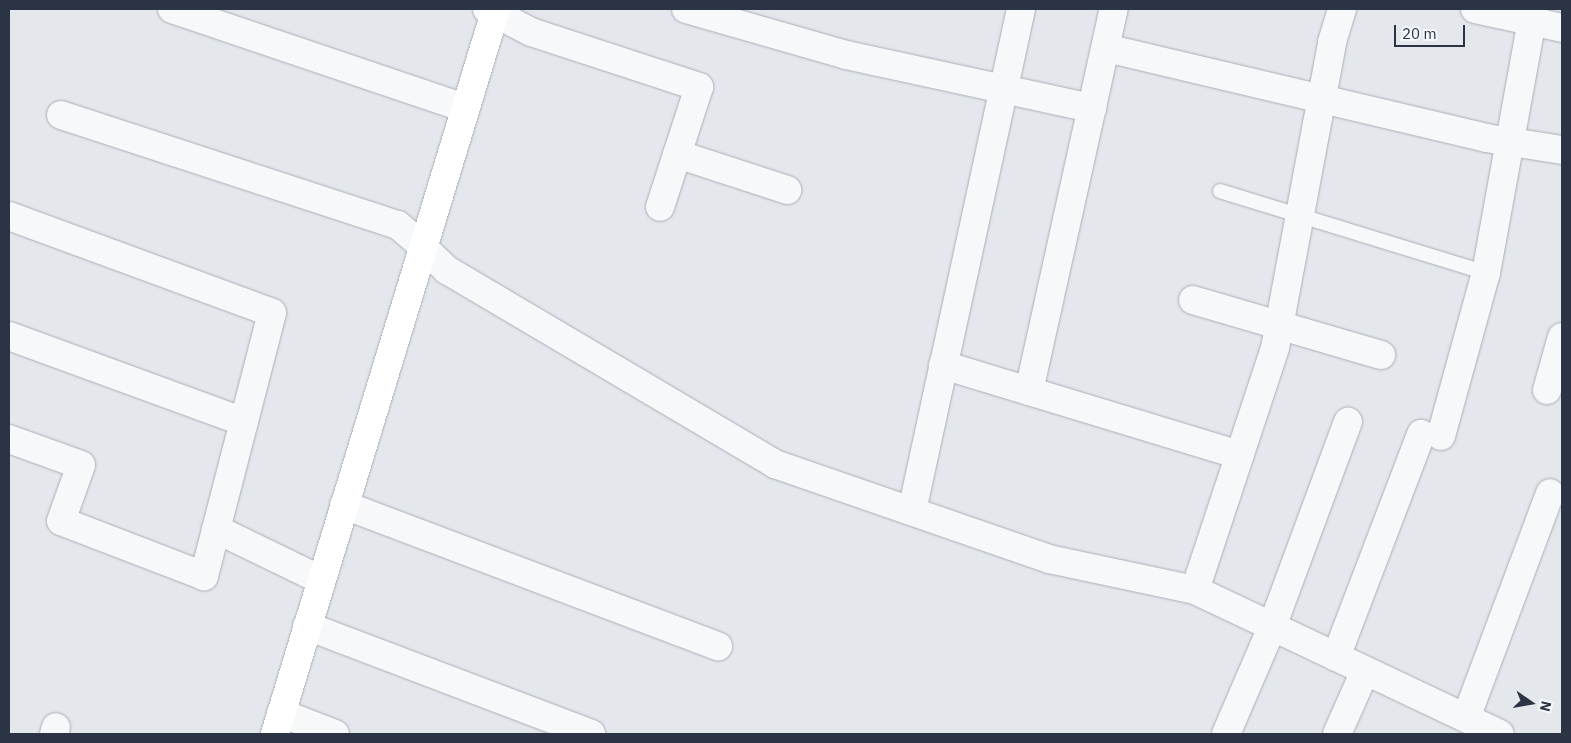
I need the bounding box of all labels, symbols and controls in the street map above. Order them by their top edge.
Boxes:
scale bar [1396,15,1467,47]
text: 20 m [1402,24,1437,43]
north arrow [1506,678,1556,728]
text: N [1536,699,1556,713]

